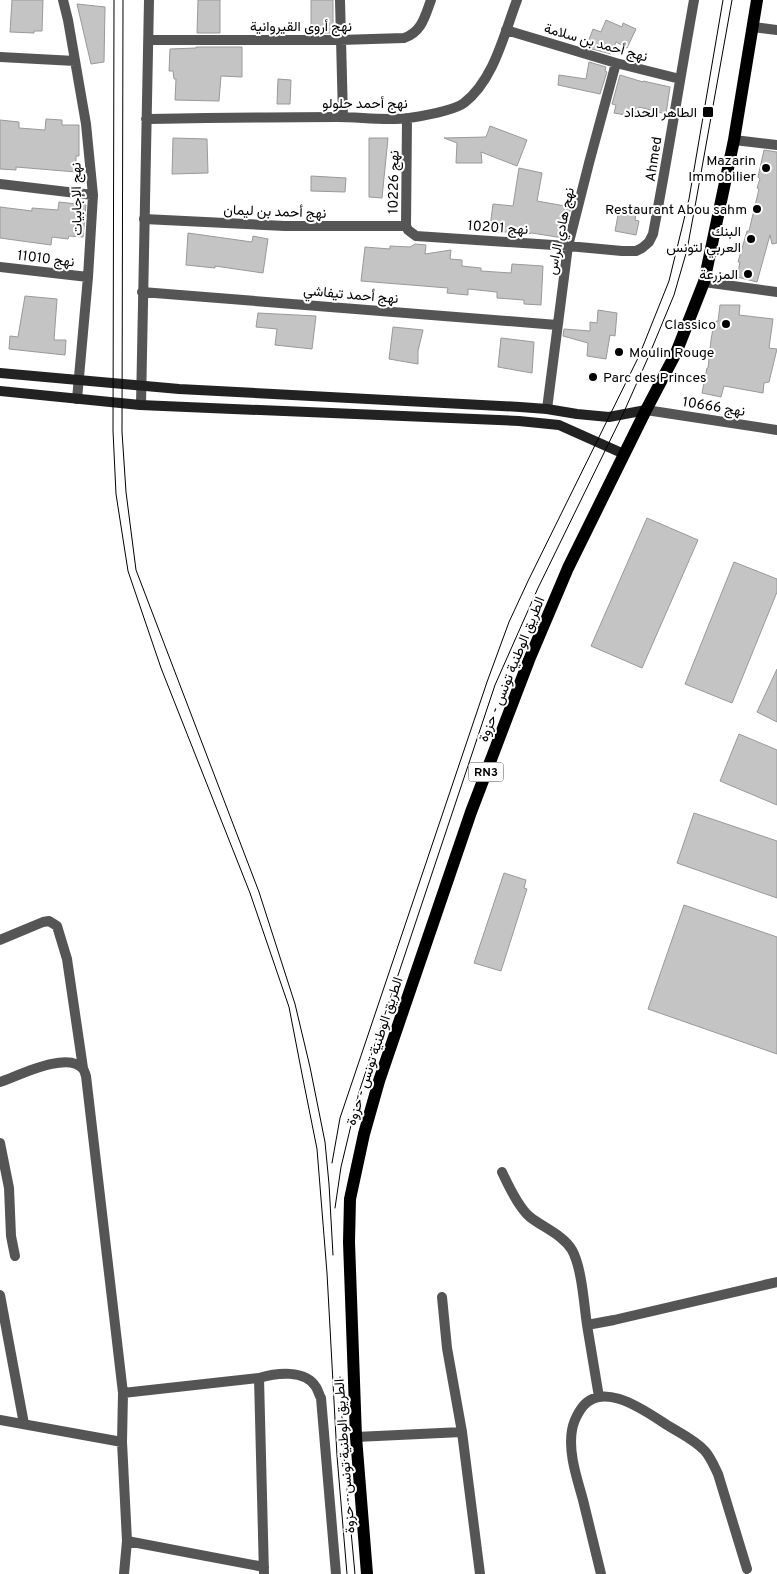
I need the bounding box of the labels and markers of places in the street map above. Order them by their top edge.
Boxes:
place label: الطاهر الحداد [624,105,697,122]
marker: الطاهر الحداد [701,105,715,119]
place label: Mazarin Immobilier [688,153,757,186]
marker: Mazarin Immobilier [760,162,772,174]
place label: Restaurant Abou sahm [605,202,747,219]
marker: Restaurant Abou sahm [751,203,763,215]
place label: البنك العربي لتونس [666,224,741,259]
marker: البنك العربي لتونس [745,233,757,245]
place label: المزرعة [699,267,738,284]
marker: المزرعة [742,268,754,280]
place label: Classico [664,317,716,334]
marker: Classico [720,318,732,330]
place label: Moulin Rouge [629,345,714,362]
marker: Moulin Rouge [613,346,625,358]
place label: Parc des Princes [603,370,707,387]
marker: Parc des Princes [587,371,599,383]

